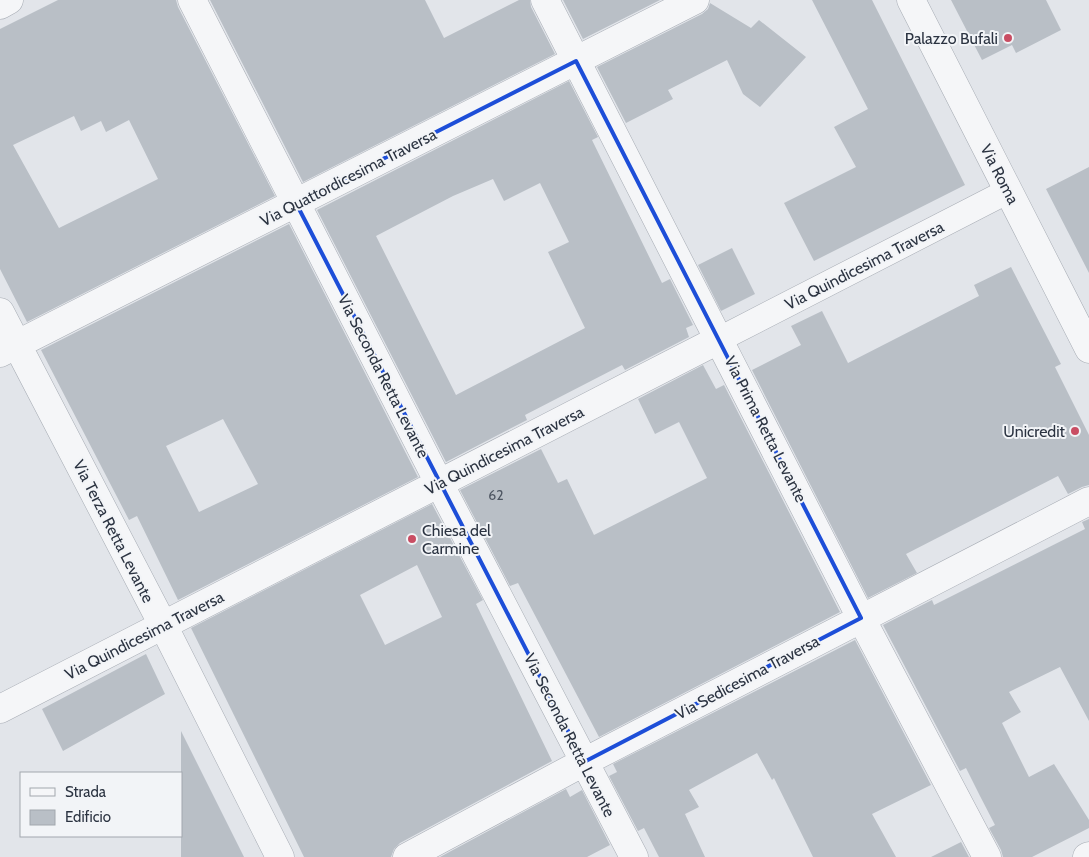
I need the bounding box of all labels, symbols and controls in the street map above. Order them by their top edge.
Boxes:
place label: Palazzo Bufali [905,29,998,48]
marker: Palazzo Bufali [1002,32,1014,44]
street label: Via Quattordicesima Traversa [257,124,440,230]
street label: Via Roma [976,141,1023,208]
street label: Via Quindicesima Traversa [782,217,947,314]
street label: Via Seconda Retta Levante [334,291,433,461]
street label: Via Prima Retta Levante [720,353,811,505]
street label: Via Quindicesima Traversa [422,402,587,499]
place label: Unicredit [1003,422,1066,441]
marker: Unicredit [1069,425,1081,437]
street label: Via Terza Retta Levante [69,457,158,606]
house number: 62 [488,486,504,504]
place label: Chiesa del Carmine [422,521,491,558]
marker: Chiesa del Carmine [406,533,418,545]
street label: Via Quindicesima Traversa [62,587,227,684]
street label: Via Sedicesima Traversa [672,631,823,723]
street label: Via Seconda Retta Levante [520,650,619,820]
legend [20,772,182,837]
text: Strada [65,783,107,801]
text: Edificio [65,808,111,826]

